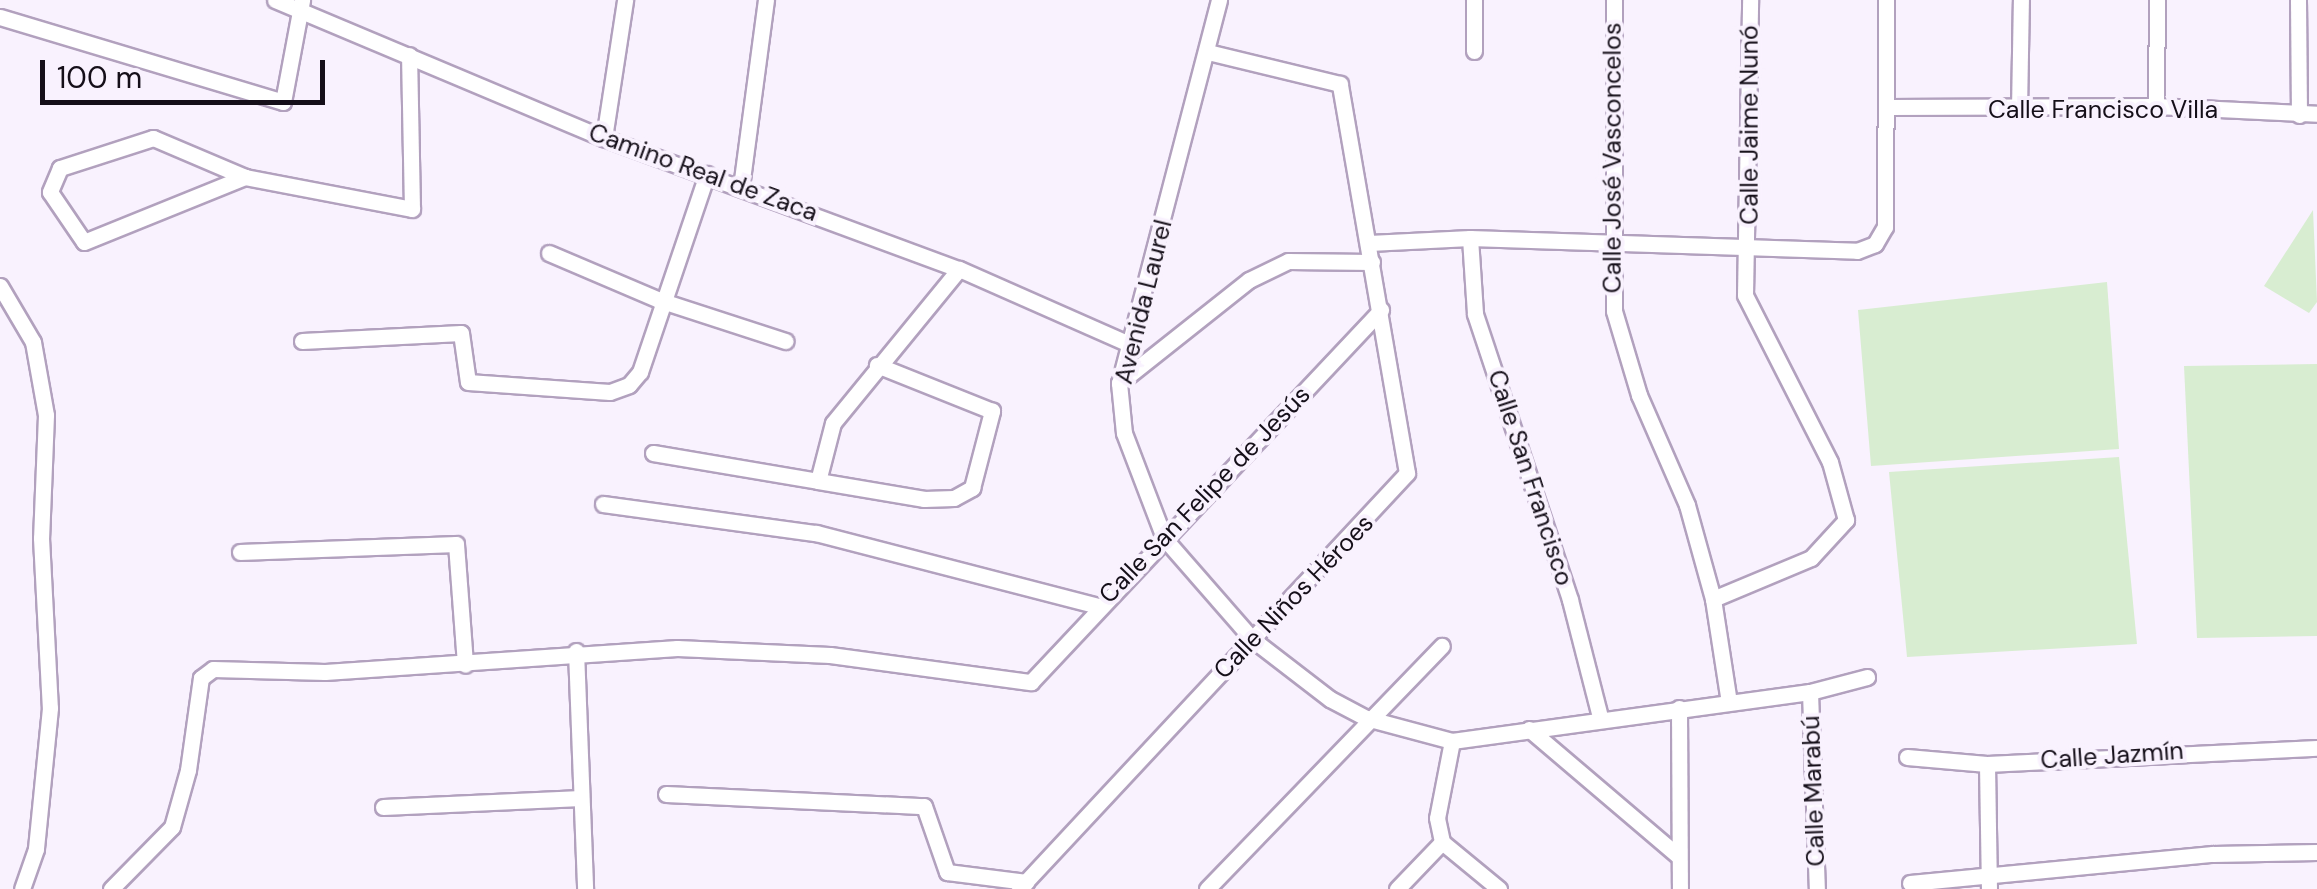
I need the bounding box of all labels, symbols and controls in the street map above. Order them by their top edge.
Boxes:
street label: Calle José Vasconcelos [1598,23,1628,293]
street label: Calle Jaime Nunó [1735,25,1765,225]
scale bar [45,40,330,102]
text: 100 m [57,58,142,97]
street label: Calle Francisco Villa [1988,95,2218,125]
street label: Camino Real de Zaca [584,118,822,228]
street label: Avenida Laurel [1109,217,1179,387]
street label: Calle San Francisco [1481,366,1579,590]
street label: Calle San Felipe de Jesús [1093,380,1317,610]
street label: Calle Niños Héroes [1208,509,1380,685]
street label: Calle Marabú [1796,715,1832,867]
street label: Calle Jazmín [2039,736,2185,776]

